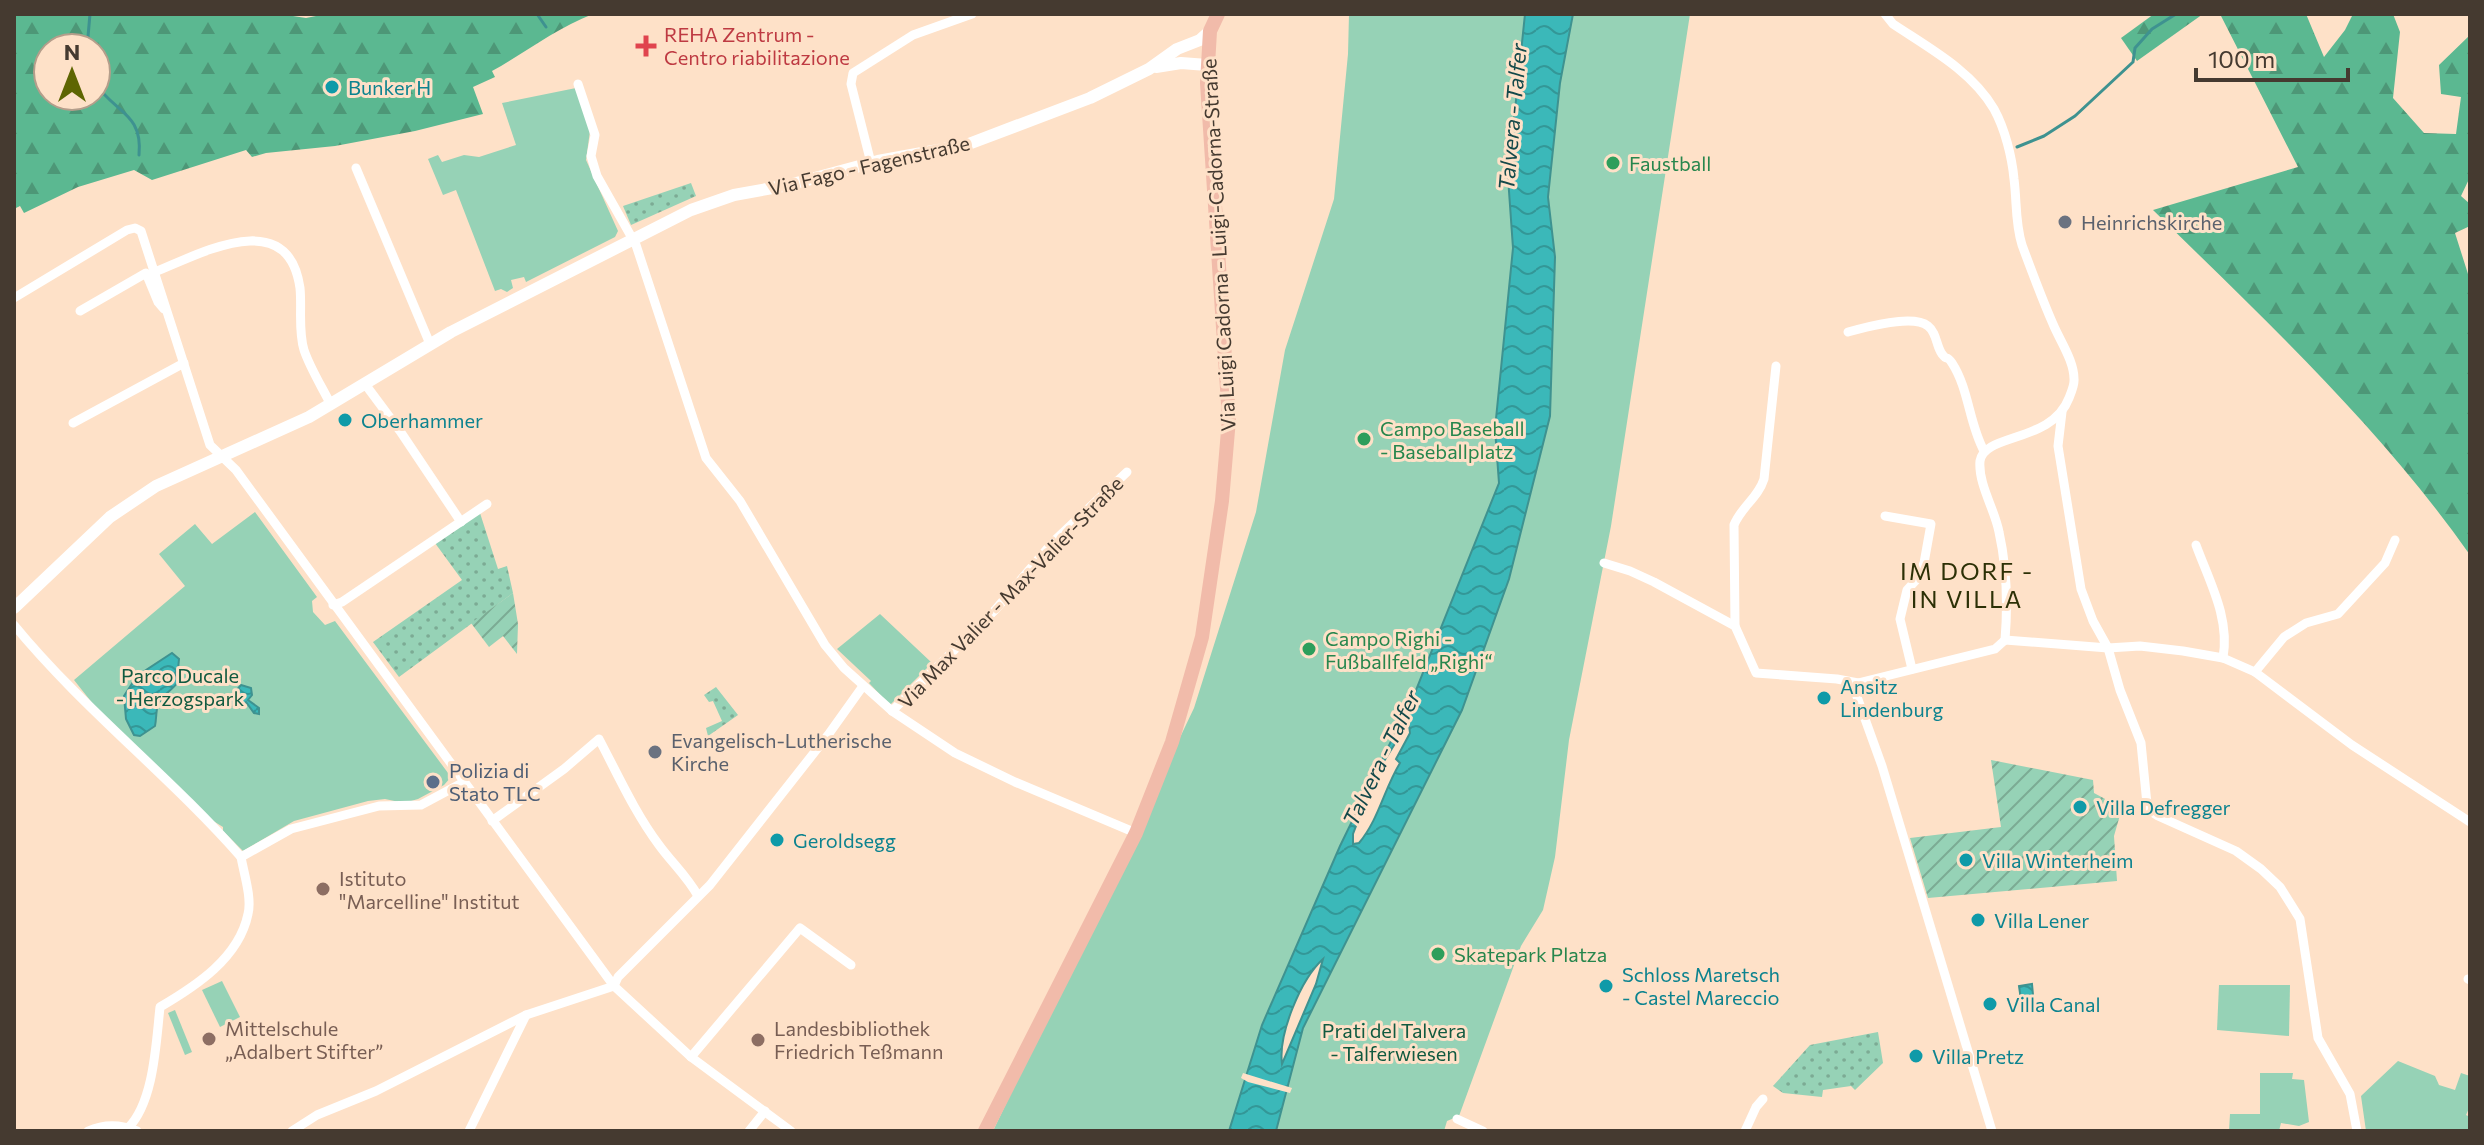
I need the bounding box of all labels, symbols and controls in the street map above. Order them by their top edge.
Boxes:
place label: REHA Zentrum - Centro riabilitazione [664,22,850,69]
north arrow [32,32,112,112]
scale bar [2196,32,2348,82]
marker: REHA Zentrum - Centro riabilitazione [635,35,657,57]
text: N [64,38,80,65]
water label: Talvera - Talfer [1492,41,1532,192]
text: 100 m [2208,44,2275,73]
street label: Via Luigi Cadorna - Luigi-Cadorna-Straße [1196,58,1240,432]
place label: Bunker H [348,75,431,99]
marker: Bunker H [323,78,341,96]
street label: Via Fago - Fagenstraße [766,130,972,200]
place label: Faustball [1629,151,1711,175]
marker: Faustball [1604,154,1622,172]
place label: Heinrichskirche [2081,210,2222,234]
marker: Heinrichskirche [2056,213,2074,231]
place label: Oberhammer [361,408,483,432]
marker: Oberhammer [336,411,354,429]
place label: Campo Baseball - Baseballplatz [1380,416,1525,463]
marker: Campo Baseball - Baseballplatz [1355,430,1373,448]
street label: Via Max Valier - Max-Valier-Straße [893,471,1127,713]
district label: IM DORF - IN VILLA [1900,556,2034,613]
place label: Campo Righi - Fußballfeld „Righi“ [1325,626,1493,673]
marker: Campo Righi - Fußballfeld „Righi“ [1300,640,1318,658]
park label: Parco Ducale - Herzogspark [116,663,245,710]
place label: Ansitz Lindenburg [1840,674,1944,721]
water label: Talvera - Talfer [1337,685,1426,830]
marker: Ansitz Lindenburg [1815,689,1833,707]
place label: Evangelisch-Lutherische Kirche [671,728,892,775]
marker: Evangelisch-Lutherische Kirche [646,743,664,761]
place label: Polizia di Stato TLC [449,758,541,805]
marker: Polizia di Stato TLC [424,773,442,791]
place label: Villa Defregger [2096,795,2231,819]
marker: Villa Defregger [2071,798,2089,816]
place label: Geroldsegg [793,828,896,852]
marker: Geroldsegg [768,831,786,849]
place label: Villa Winterheim [1982,848,2134,872]
marker: Villa Winterheim [1957,851,1975,869]
place label: Istituto "Marcelline" Institut [339,866,520,913]
marker: Istituto "Marcelline" Institut [314,880,332,898]
place label: Villa Lener [1994,908,2089,932]
marker: Villa Lener [1969,911,1987,929]
place label: Skatepark Platza [1454,942,1607,966]
marker: Skatepark Platza [1429,945,1447,963]
place label: Schloss Maretsch - Castel Mareccio [1622,962,1780,1009]
marker: Schloss Maretsch - Castel Mareccio [1597,977,1615,995]
place label: Villa Canal [2006,992,2100,1016]
marker: Villa Canal [1981,995,1999,1013]
place label: Mittelschule „Adalbert Stifter” [225,1016,383,1063]
place label: Landesbibliothek Friedrich Teßmann [774,1016,943,1063]
park label: Prati del Talvera - Talferwiesen [1322,1018,1466,1065]
marker: Mittelschule „Adalbert Stifter” [200,1030,218,1048]
marker: Landesbibliothek Friedrich Teßmann [749,1031,767,1049]
place label: Villa Pretz [1932,1044,2024,1068]
marker: Villa Pretz [1907,1047,1925,1065]

